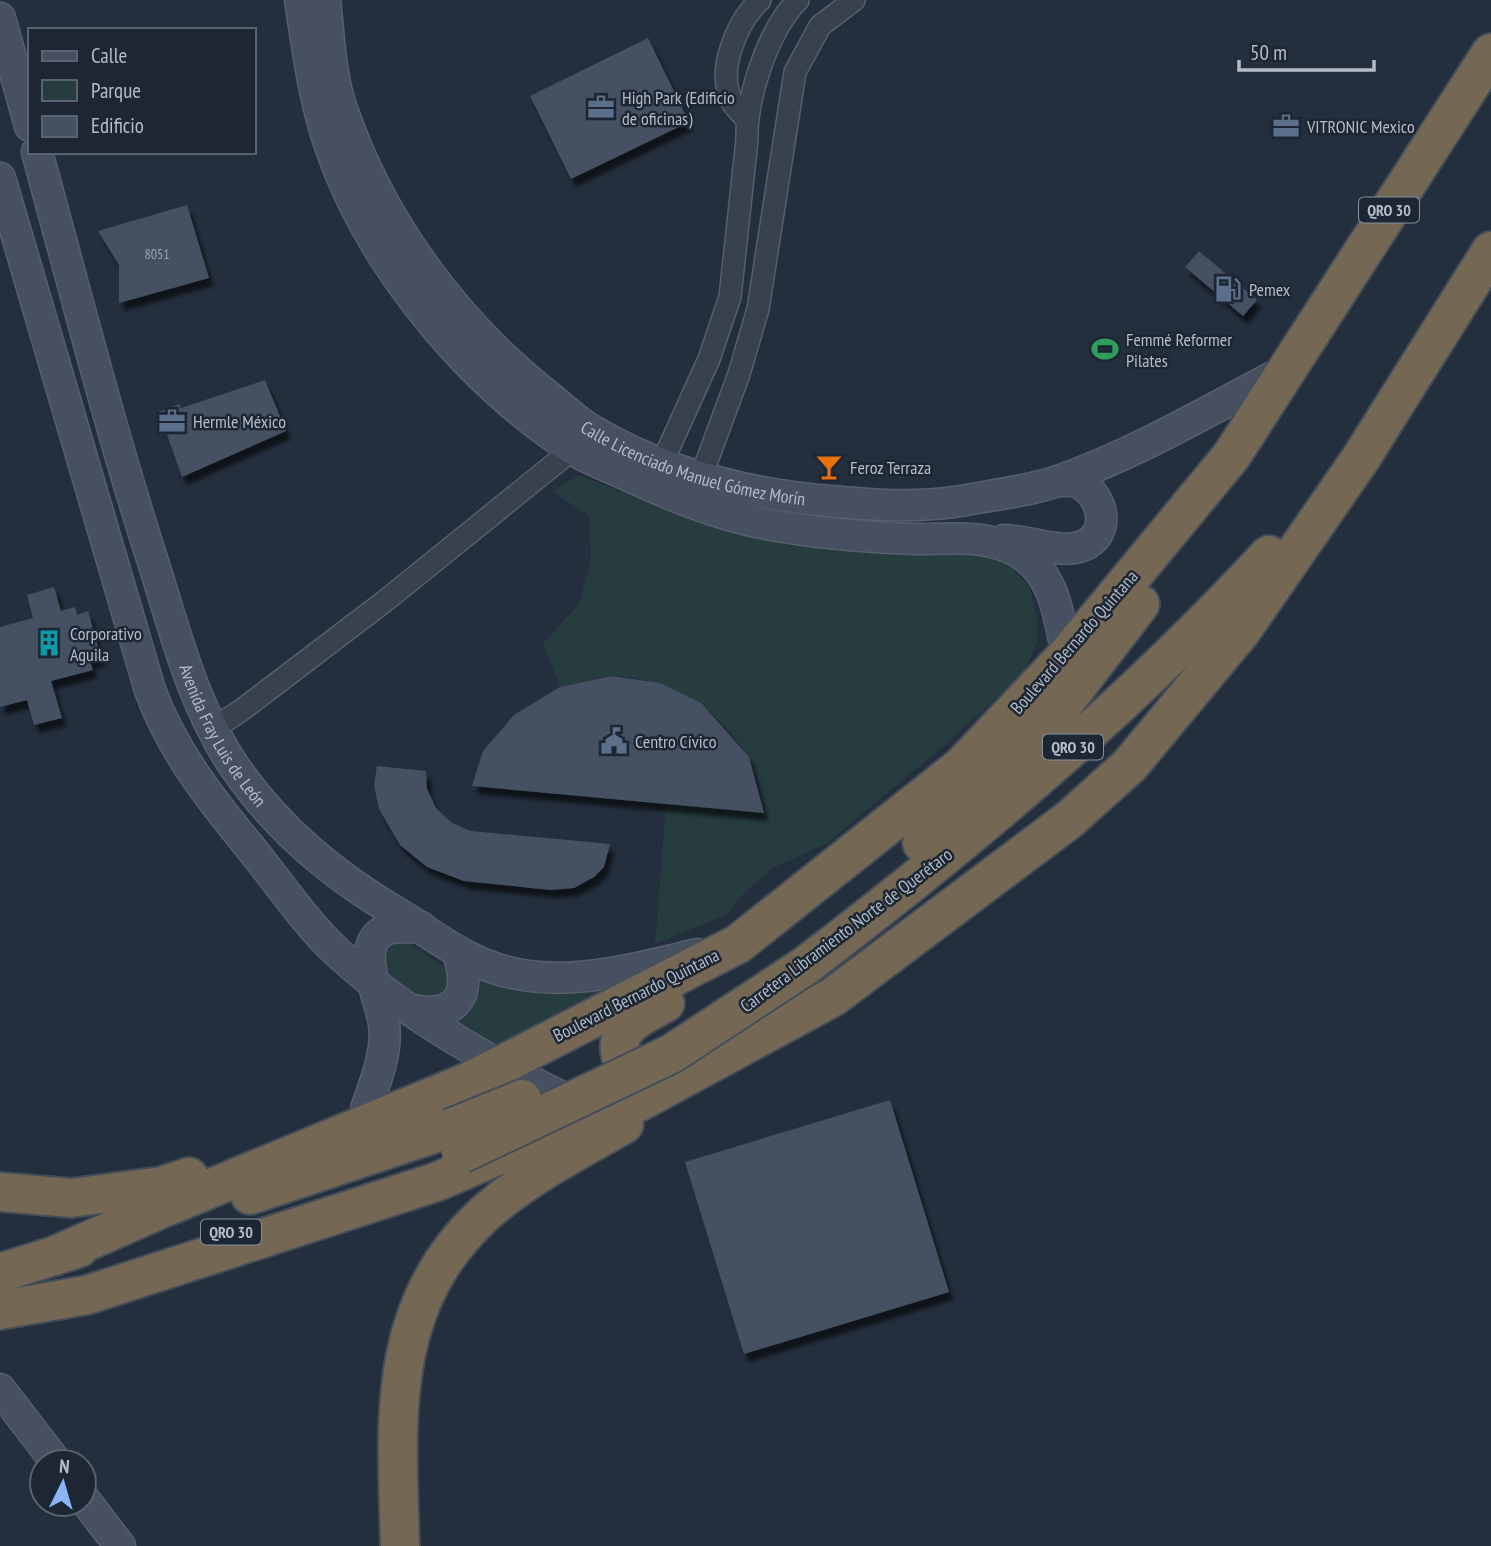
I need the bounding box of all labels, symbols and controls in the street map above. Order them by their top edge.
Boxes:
legend [28,28,256,154]
scale bar [1239,28,1374,72]
text: 50 m [1250,39,1287,66]
text: Calle [91,42,127,69]
text: Parque [91,77,141,104]
place label: High Park (Edificio de oficinas) [622,86,735,130]
office icon: High Park (Edificio de oficinas) [586,92,616,122]
office icon: VITRONIC Mexico [1271,111,1301,141]
text: Edificio [91,112,144,139]
place label: VITRONIC Mexico [1306,115,1415,138]
road number: QRO 30 [1359,198,1419,222]
house number: 8051 [144,245,170,263]
fuel station icon: Pemex [1213,274,1243,304]
place label: Pemex [1249,278,1291,301]
place label: Femmé Reformer Pilates [1126,328,1232,372]
sports icon: Femmé Reformer Pilates [1090,334,1120,364]
office icon: Hermle México [157,406,187,436]
place label: Hermle México [193,410,286,433]
street label: Calle Licenciado Manuel Gómez Morín [577,415,807,510]
bar icon: Feroz Terraza [814,452,844,482]
place label: Feroz Terraza [850,456,931,479]
street label: Boulevard Bernardo Quintana [1005,565,1143,719]
place label: Corporativo Aguila [70,622,142,666]
building icon: Corporativo Aguila [34,628,64,658]
street label: Avenida Fray Luis de León [175,661,272,811]
public building icon: Centro Cívico [599,726,629,756]
place label: Centro Cívico [635,730,717,753]
road number: QRO 30 [1043,734,1103,760]
street label: Carretera Libramiento Norte de Querétaro [735,843,957,1017]
street label: Boulevard Bernardo Quintana [549,943,723,1047]
road number: QRO 30 [201,1220,261,1244]
north arrow [28,1448,98,1518]
text: N [58,1454,71,1478]

